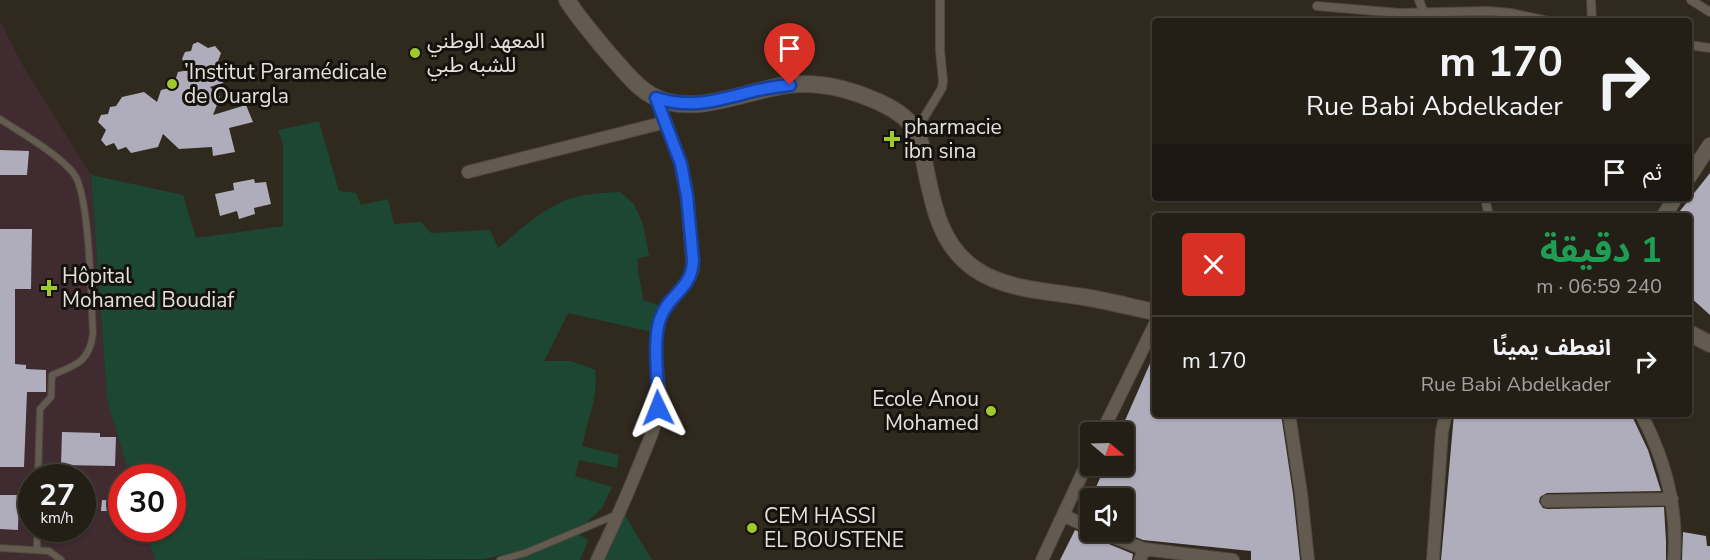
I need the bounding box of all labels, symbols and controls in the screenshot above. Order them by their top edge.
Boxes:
pin [764,23,815,85]
place label: المعهد الوطني للشبه طبي [427,27,545,81]
icon: arrive [773,32,806,65]
text: 170 m [1439,34,1563,91]
icon: right [1584,42,1662,120]
marker: المعهد الوطني للشبه طبي [408,46,422,60]
place label: ’Institut Paramédicale de Ouargla [184,58,387,110]
marker: ’Institut Paramédicale de Ouargla [165,77,179,91]
text: Rue Babi Abdelkader [1306,88,1563,125]
place label: pharmacie ibn sina [904,113,1002,165]
marker: pharmacie ibn sina [885,132,899,146]
icon: arrive [1598,156,1631,189]
text: ثم [1643,158,1662,188]
text: 1 دقيقة [1540,226,1662,275]
button: close [1182,233,1245,296]
place label: Hôpital Mohamed Boudiaf [62,262,235,314]
text: 240 m · 06:59 [1536,273,1662,300]
marker: Hôpital Mohamed Boudiaf [40,279,58,297]
text: انعطف يمينًا [1493,333,1611,363]
icon: right [1629,345,1662,378]
text: 170 m [1182,346,1246,376]
text: Rue Babi Abdelkader [1421,371,1611,398]
position arrow [626,376,690,440]
place label: Ecole Anou Mohamed [872,385,979,437]
marker: Ecole Anou Mohamed [984,404,998,418]
north arrow [1080,422,1134,476]
map controls [1080,422,1134,542]
speed limit sign: 30 [108,464,186,542]
text: 27 [39,475,75,516]
button: sound [1080,488,1134,542]
place label: CEM HASSI EL BOUSTENE [764,502,904,554]
text: km/h [40,508,74,528]
marker: CEM HASSI EL BOUSTENE [745,521,759,535]

